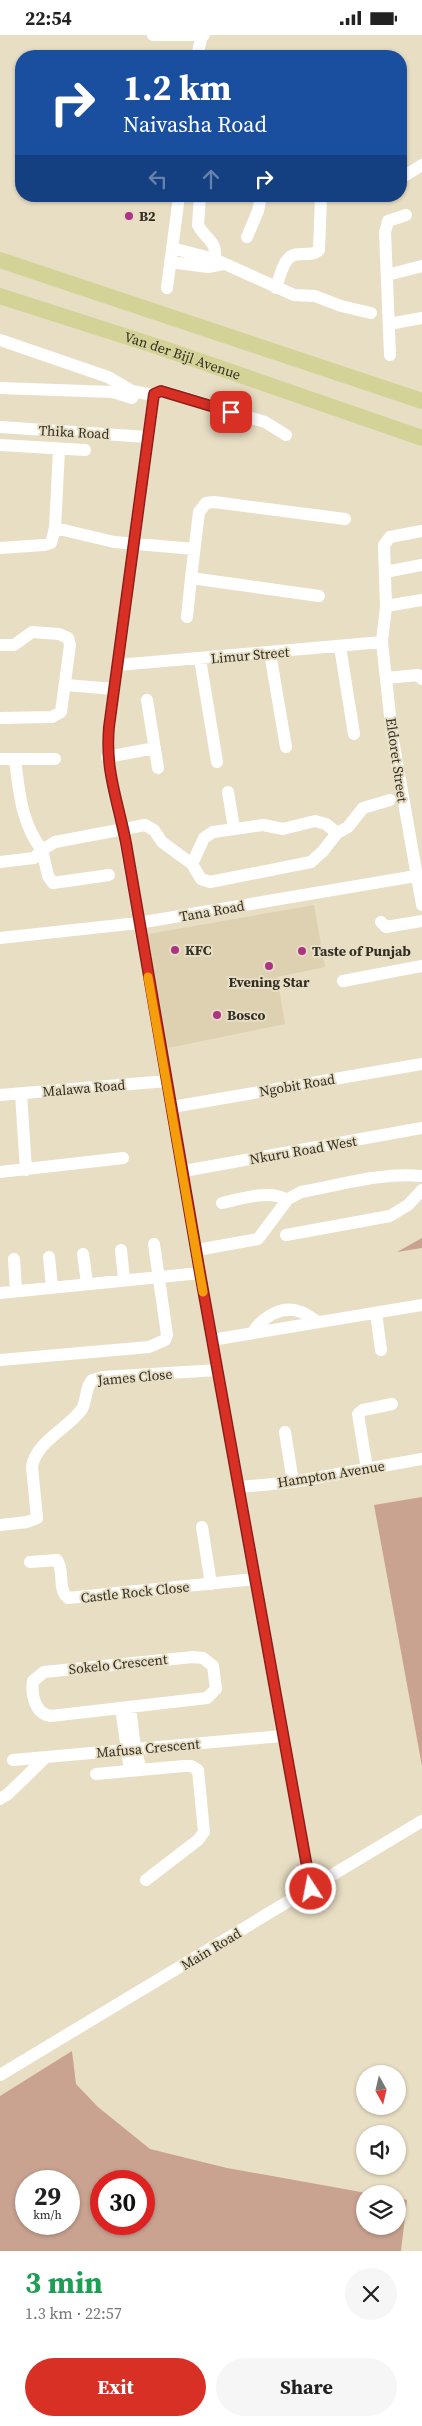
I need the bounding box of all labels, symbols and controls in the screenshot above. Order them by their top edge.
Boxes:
text: 22:54 [25,5,72,31]
text: 1.2 km [123,64,232,112]
icon: right [40,70,105,135]
text: Naivasha Road [123,109,267,139]
icon: left [144,165,172,193]
icon: ahead [197,165,225,193]
icon: right [250,165,278,193]
place label: B2 [139,206,156,226]
marker: B2 [123,210,135,222]
street label: Van der Bijl Avenue [122,327,243,385]
pin [210,391,252,433]
icon: arrive [217,398,245,426]
street label: Thika Road [38,420,110,444]
street label: Limur Street [210,642,290,668]
street label: Eldoret Street [381,716,413,804]
street label: Tana Road [178,895,246,927]
place label: KFC [185,940,212,960]
place label: Taste of Punjab [312,941,411,961]
marker: KFC [169,944,181,956]
marker: Taste of Punjab [296,945,308,957]
marker: Evening Star [263,960,275,972]
place label: Evening Star [229,972,310,992]
place label: Bosco [227,1005,266,1025]
marker: Bosco [211,1009,223,1021]
street label: Ngobit Road [258,1069,336,1101]
street label: Malawa Road [42,1074,126,1102]
street label: Nkuru Road West [248,1131,358,1169]
street label: James Close [96,1364,173,1390]
street label: Hampton Avenue [276,1456,386,1492]
street label: Castle Rock Close [80,1576,190,1608]
street label: Sokelo Crescent [68,1649,169,1679]
street label: Mafusa Crescent [95,1733,201,1762]
position arrow [284,1862,336,1914]
street label: Main Road [177,1923,245,1975]
north arrow [356,2065,406,2115]
map controls [356,2065,406,2235]
button: sound [356,2125,406,2175]
speed limit sign: 30 [90,2170,155,2235]
text: 29 [34,2179,61,2213]
button: layers [356,2185,406,2235]
text: km/h [33,2207,62,2223]
text: 3 min [25,2262,103,2303]
button: close [345,2268,397,2320]
text: 1.3 km · 22:57 [25,2302,122,2324]
button: Exit [25,2358,206,2416]
button: Share [216,2358,397,2416]

